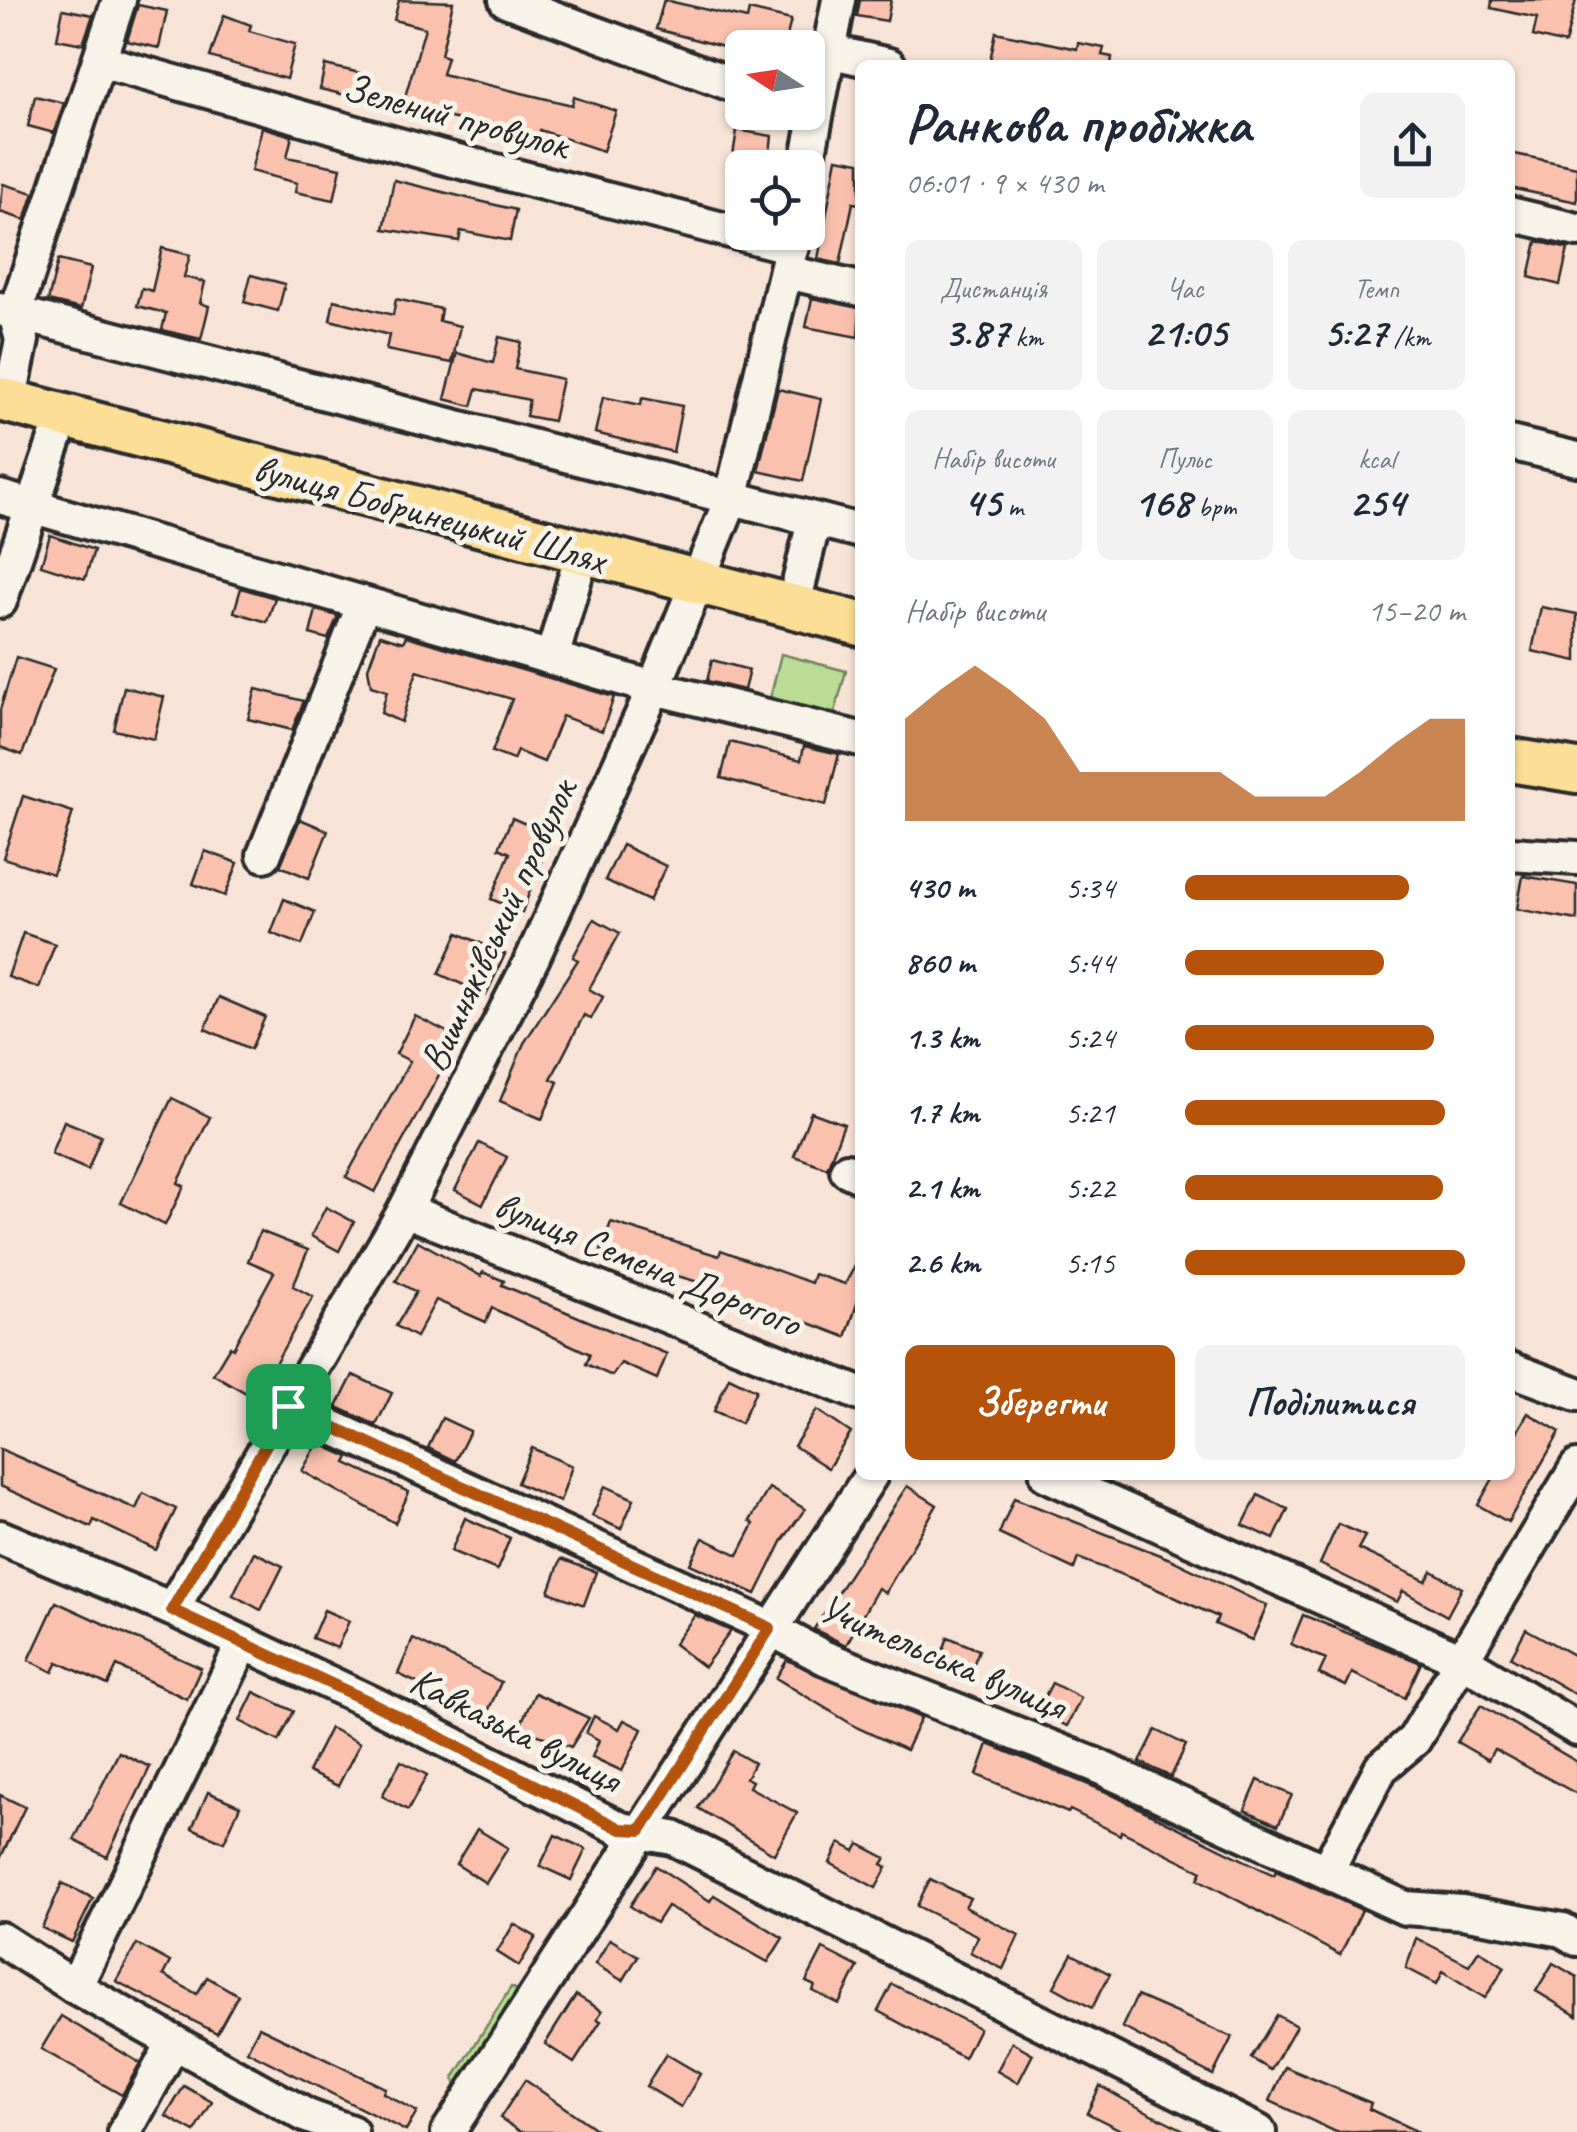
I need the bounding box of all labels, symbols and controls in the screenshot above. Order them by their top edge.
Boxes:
north arrow [725,30,825,130]
map controls [725,30,825,250]
street label: Зелений провулок [338,62,577,171]
text: Ранкова пробіжка [905,89,1250,159]
button: share [1360,93,1465,198]
button: locate [725,150,825,250]
text: 06:01 · 9 × 430 m [905,162,1103,203]
text: Дистанція [940,271,1047,306]
text: Час [1167,271,1203,306]
text: Темп [1354,271,1399,306]
text: 3.87 [944,306,1009,359]
text: 21:05 [1143,306,1227,359]
text: 5:27 [1323,306,1387,359]
text: km [1009,319,1043,354]
text: /km [1387,319,1430,354]
text: Набір висоти [932,441,1054,476]
text: Пульс [1158,441,1212,476]
text: kcal [1358,441,1395,476]
street label: вулиця Бобринецький Шлях [248,443,614,586]
text: 45 [964,476,1001,529]
text: 168 [1134,476,1191,529]
text: 254 [1349,476,1405,529]
text: m [1001,489,1023,524]
text: bpm [1191,489,1236,524]
text: Набір висоти [905,590,1045,631]
text: 15–20 m [1367,590,1465,631]
street label: Вишняківський провулок [408,768,589,1080]
text: 430 m [905,867,974,908]
text: 5:34 [1065,867,1115,908]
text: 860 m [905,942,975,983]
text: 5:44 [1065,942,1115,983]
text: 1.3 km [905,1017,979,1058]
text: 5:24 [1065,1017,1115,1058]
text: 1.7 km [905,1092,979,1133]
text: 5:21 [1065,1092,1115,1133]
text: 2.1 km [905,1167,979,1208]
text: 5:22 [1065,1167,1115,1208]
street label: вулиця Семена Дорогого [487,1180,810,1349]
text: 2.6 km [905,1242,980,1283]
text: 5:15 [1065,1242,1115,1283]
button: Зберегти [905,1345,1175,1460]
button: Поділитися [1195,1345,1465,1460]
pin [246,1364,331,1449]
icon: arrive [261,1379,316,1434]
street label: Учительська вулиця [812,1583,1076,1733]
street label: Кавказька вулиця [402,1655,632,1806]

